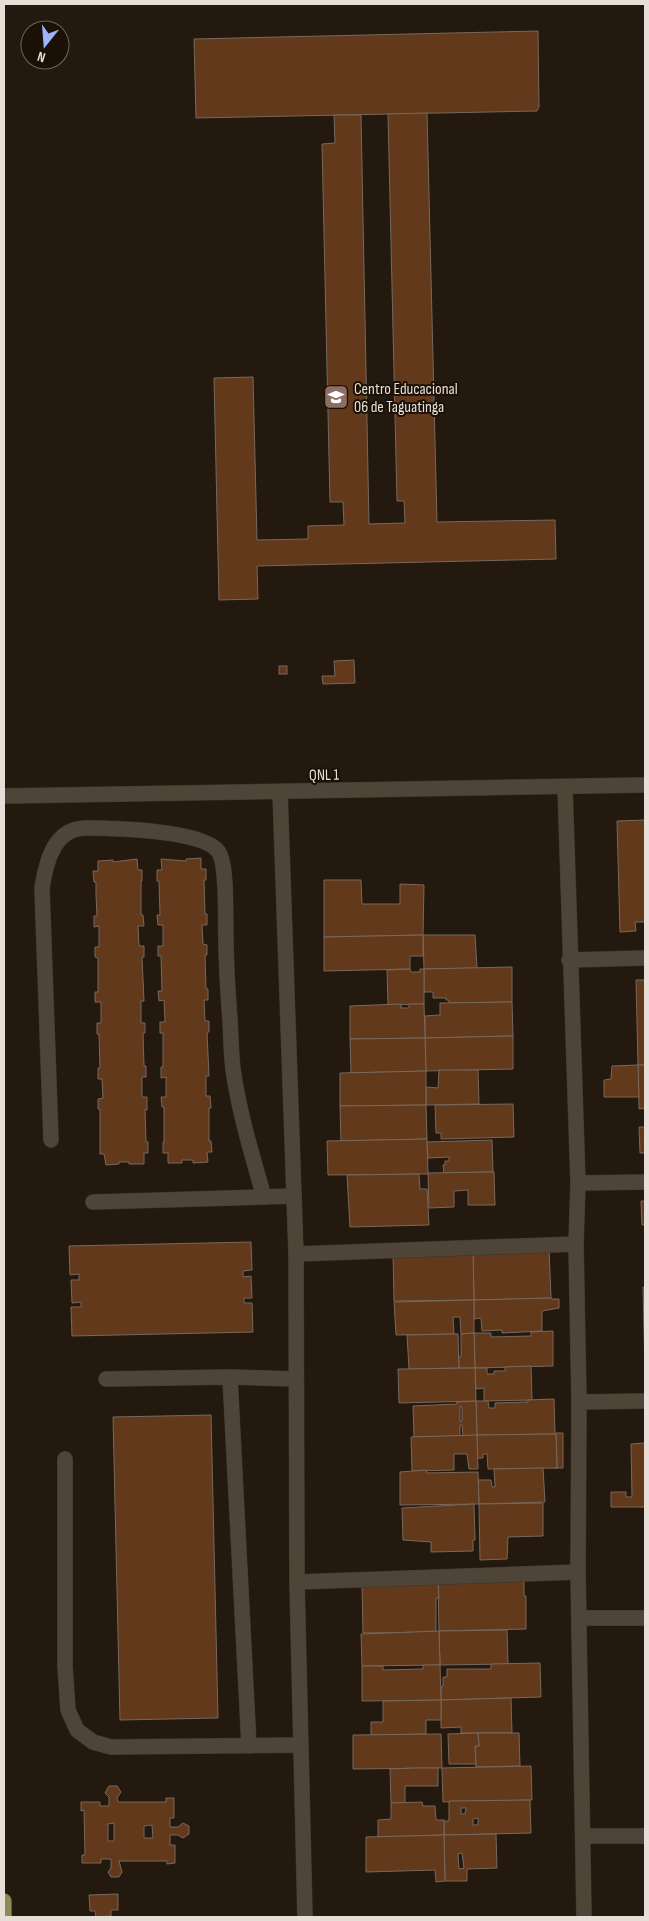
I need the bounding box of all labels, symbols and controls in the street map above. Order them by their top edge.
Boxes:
north arrow [20,20,70,70]
text: N [35,48,47,66]
place label: Centro Educacional 06 de Taguatinga [354,380,458,417]
school or university icon: Centro Educacional 06 de Taguatinga [323,384,349,410]
street label: QNL 1 [309,766,340,785]

